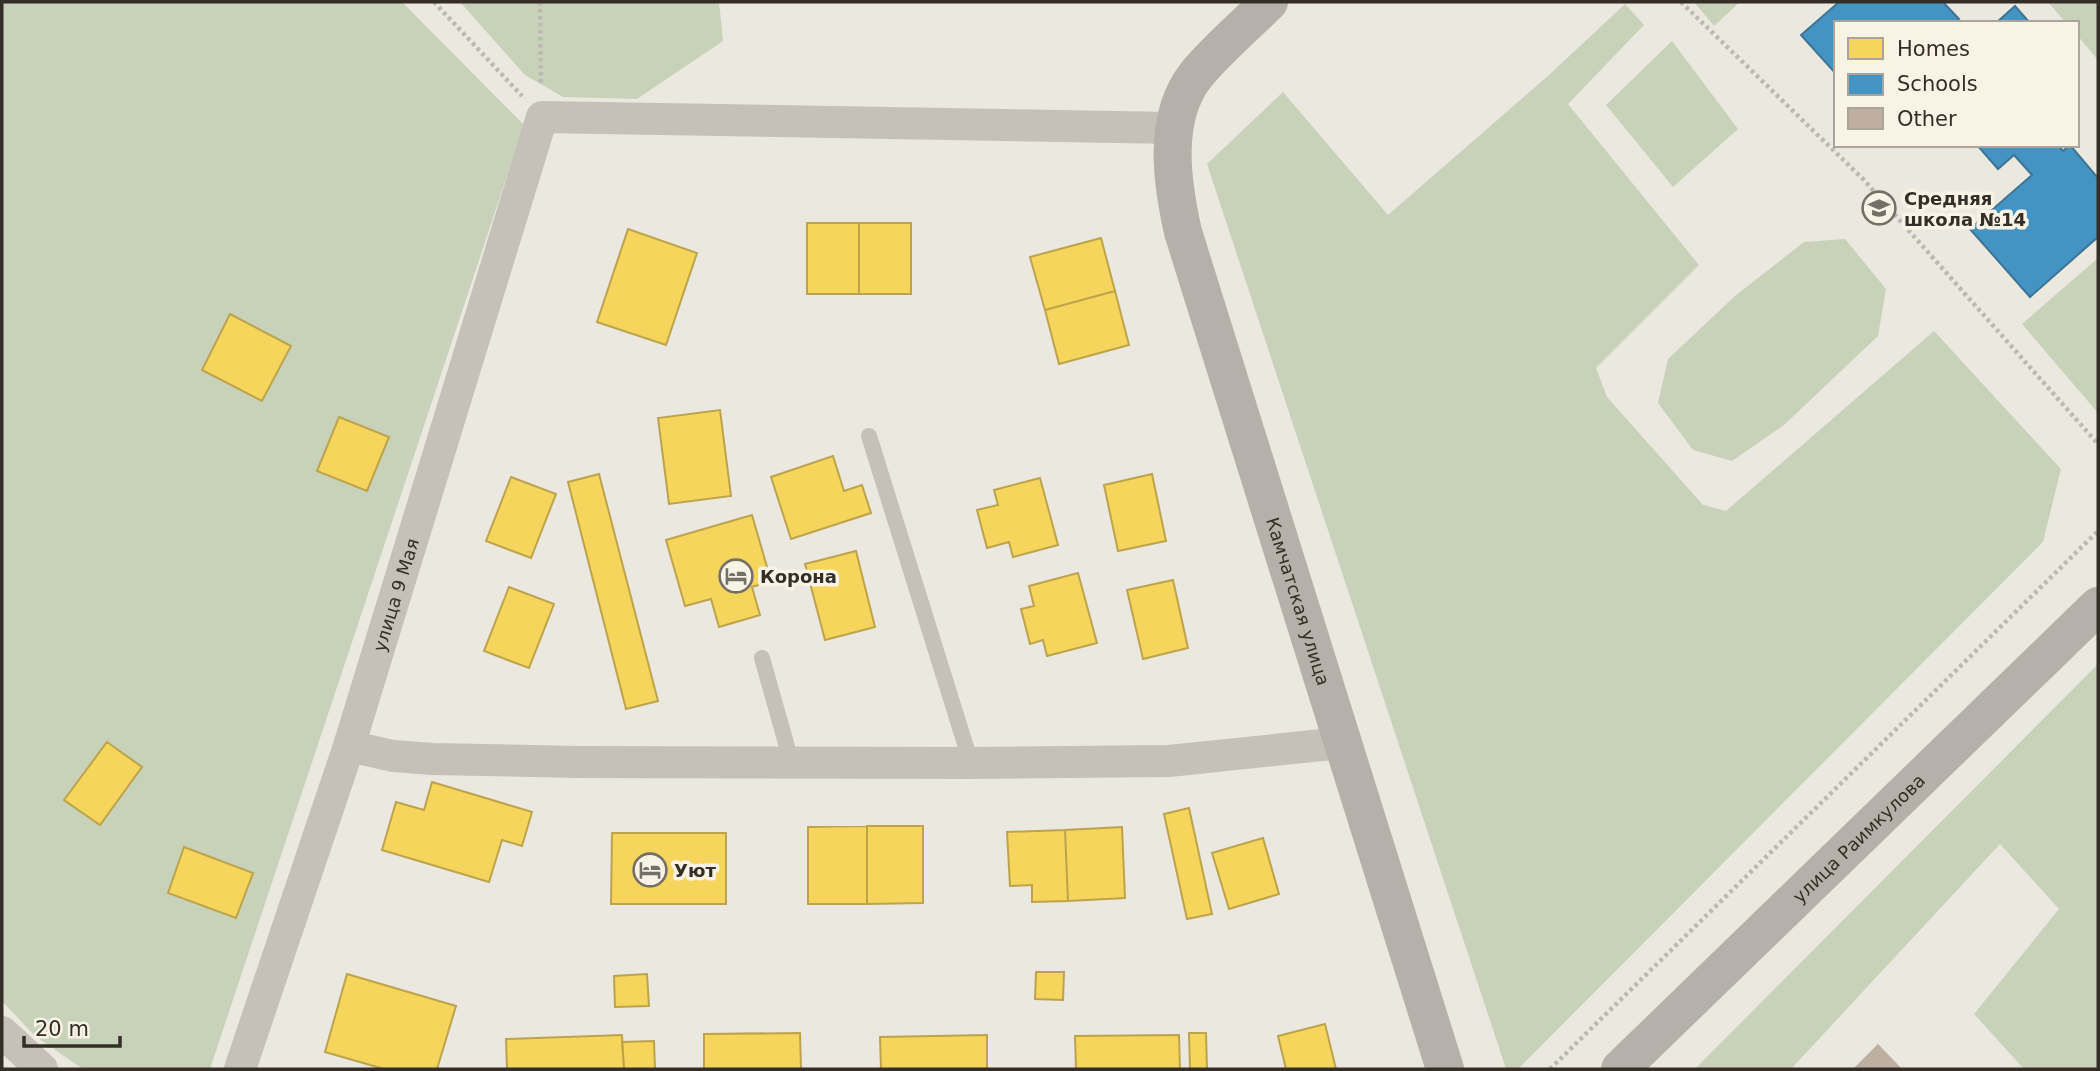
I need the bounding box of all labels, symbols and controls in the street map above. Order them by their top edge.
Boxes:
legend [1834,21,2079,147]
text: Homes [1897,37,1970,61]
text: Schools [1897,72,1978,96]
text: Other [1897,107,1957,131]
place label: Средняя школа №14 [1904,188,2026,230]
school or university icon: Средняя школа №14 [1860,189,1898,227]
street label: Камчатская улица [1262,515,1335,688]
street label: улица 9 Мая [368,536,423,654]
hotel icon: Корона [717,557,755,595]
place label: Корона [760,566,837,587]
street label: улица Раимкулова [1788,769,1929,907]
hotel icon: Уют [631,851,669,889]
place label: Уют [674,860,716,881]
scale bar [24,1004,121,1048]
text: 20 m [35,1017,89,1041]

